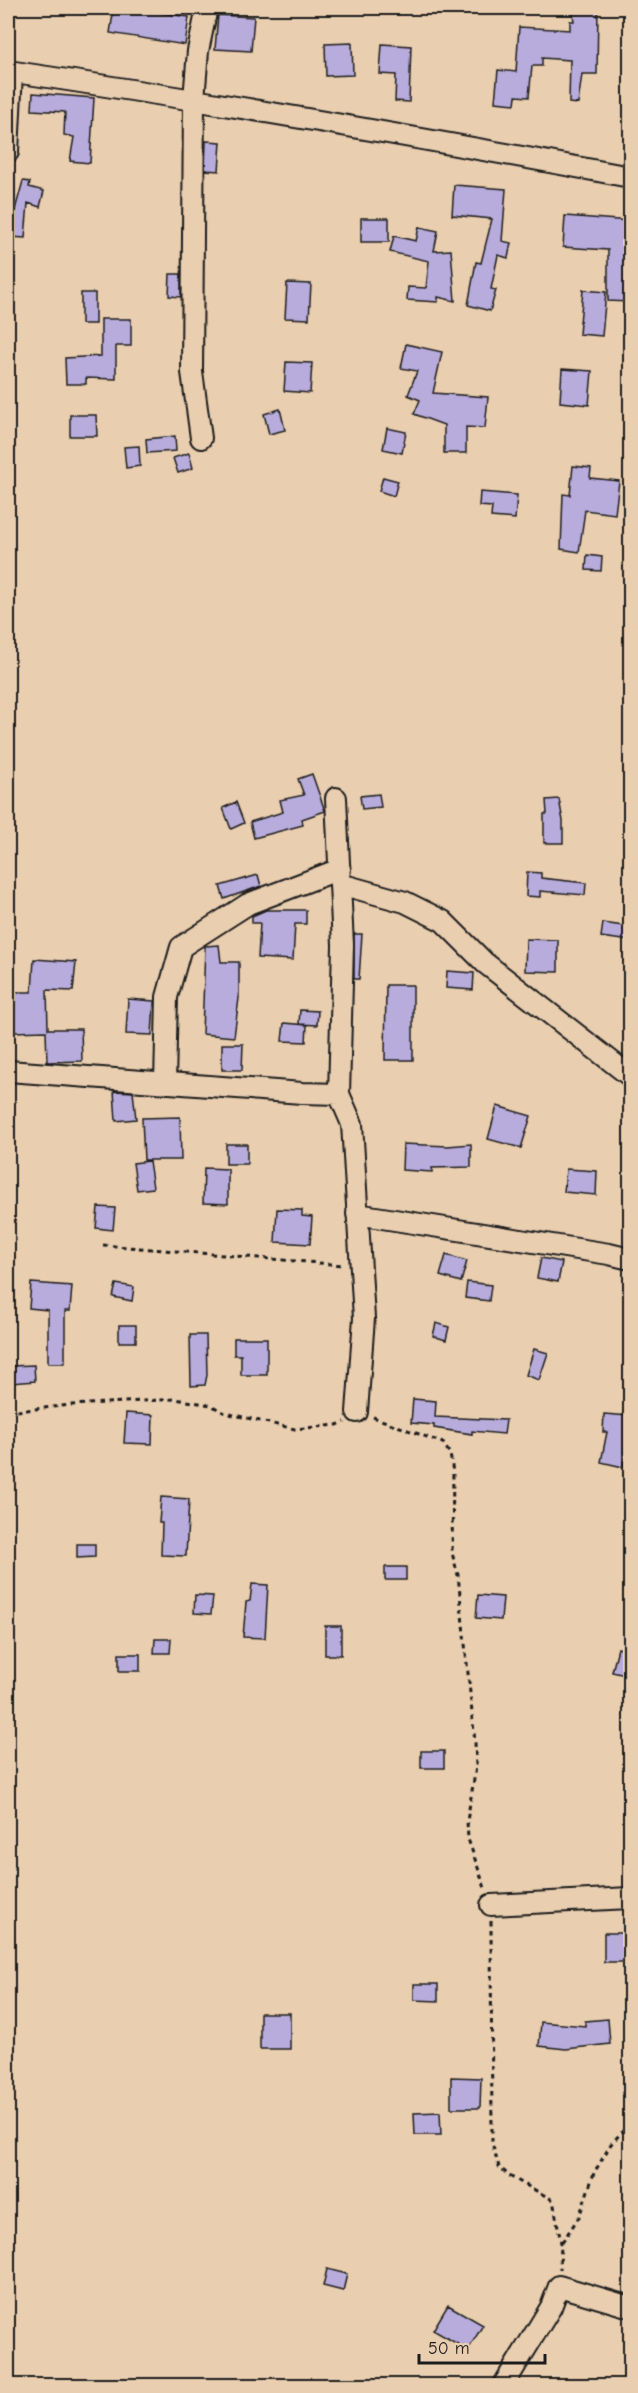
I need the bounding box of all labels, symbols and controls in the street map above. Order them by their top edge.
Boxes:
scale bar [419,2327,545,2365]
text: 50 m [428,2338,470,2359]

